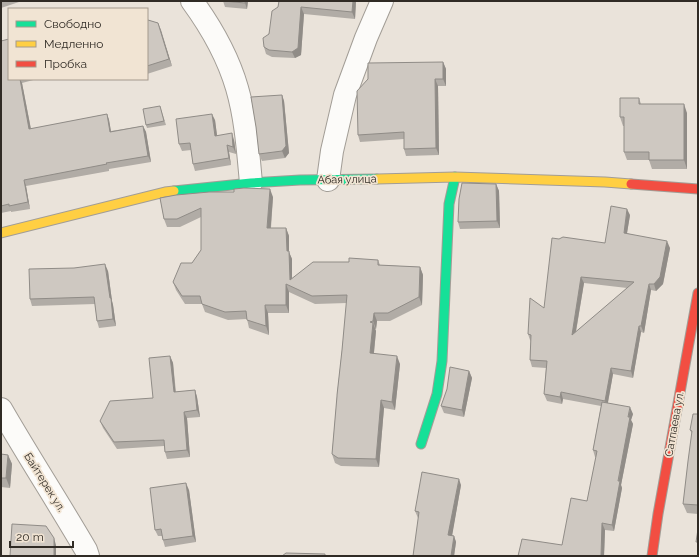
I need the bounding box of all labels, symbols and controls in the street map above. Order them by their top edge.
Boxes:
legend [8,8,148,80]
text: Свободно [44,17,101,31]
text: Медленно [44,37,103,51]
text: Пробка [44,57,87,71]
street label: Абая улица [317,172,377,187]
street label: Сатпаева ул. [662,390,687,458]
street label: Байтерек ул. [21,450,68,514]
scale bar [10,523,73,549]
text: 20 m [16,530,44,544]

